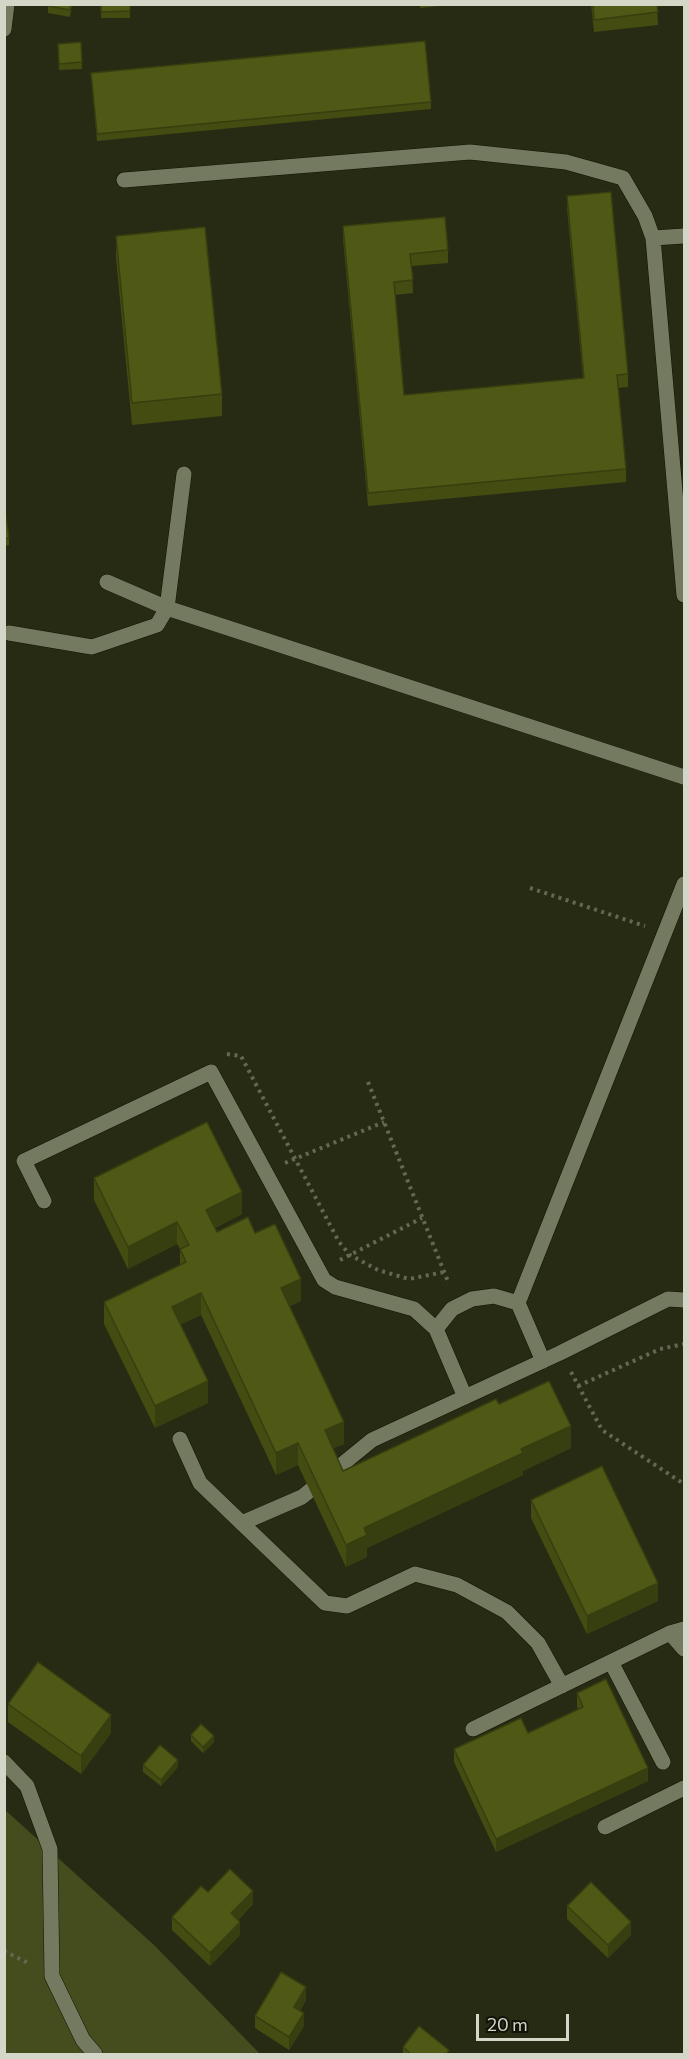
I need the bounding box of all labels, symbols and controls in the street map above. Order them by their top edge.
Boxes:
scale bar [479,2002,572,2040]
text: 20 m [487,2013,528,2035]

